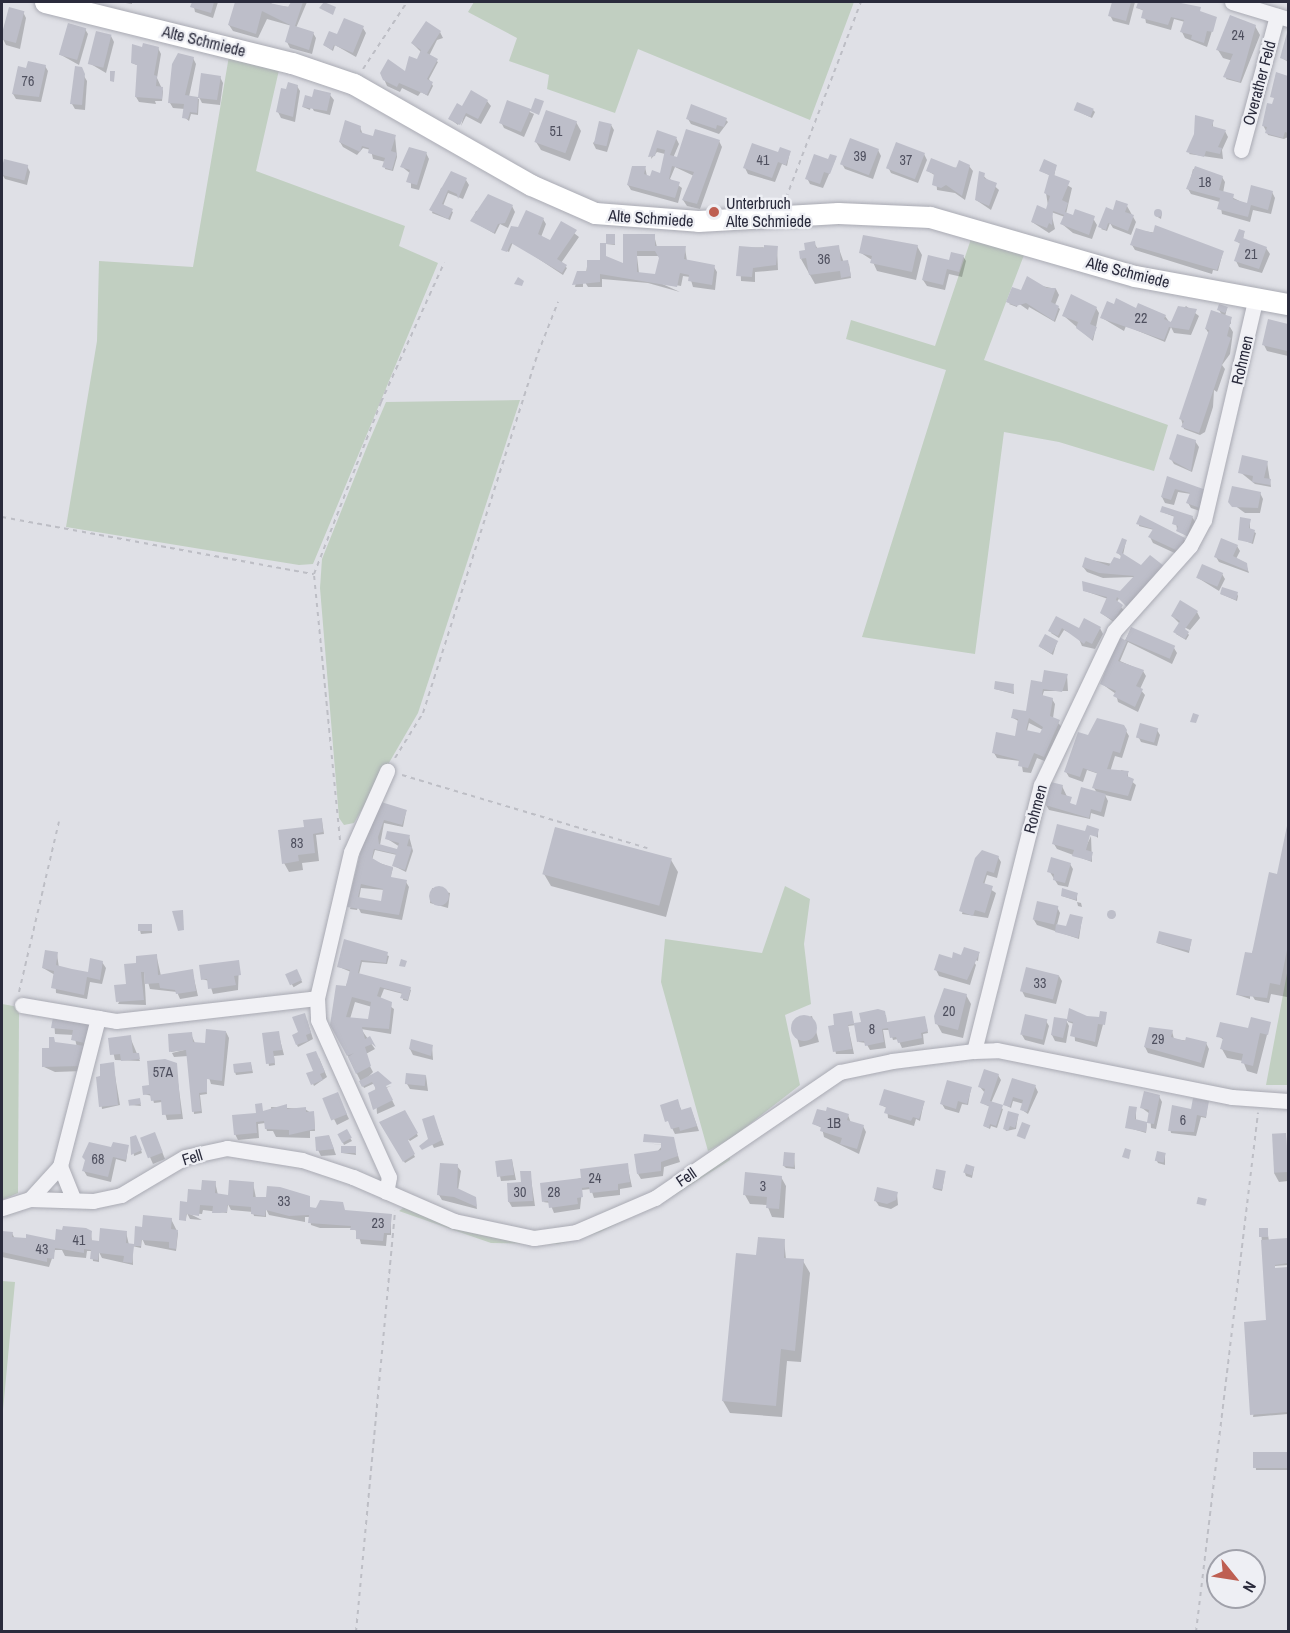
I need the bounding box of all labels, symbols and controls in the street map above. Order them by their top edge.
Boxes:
street label: Alte Schmiede [160,21,248,61]
house number: 24 [1232,27,1244,43]
street label: Overather Feld [1238,39,1280,127]
house number: 76 [22,73,34,89]
house number: 51 [550,123,562,139]
house number: 39 [854,148,866,164]
house number: 41 [757,152,769,168]
house number: 37 [900,152,912,168]
house number: 18 [1199,174,1211,190]
place label: Unterbruch Alte Schmiede [726,193,811,231]
street label: Alte Schmiede [608,205,694,231]
marker: Unterbruch Alte Schmiede [707,205,721,219]
house number: 21 [1245,246,1257,262]
house number: 36 [818,251,830,267]
street label: Alte Schmiede [1084,252,1172,292]
house number: 22 [1135,310,1147,326]
street label: Rohmen [1227,334,1257,386]
street label: Rohmen [1019,783,1051,835]
house number: 83 [291,835,303,851]
house number: 33 [1034,975,1046,991]
house number: 20 [943,1003,955,1019]
house number: 8 [869,1021,875,1037]
house number: 29 [1152,1031,1164,1047]
house number: 57A [153,1064,173,1080]
house number: 6 [1180,1112,1186,1128]
house number: 1B [827,1115,841,1131]
street label: Fell [179,1145,205,1169]
house number: 68 [92,1151,104,1167]
street label: Fell [672,1163,700,1191]
house number: 24 [589,1170,601,1186]
house number: 3 [760,1178,766,1194]
house number: 30 [514,1184,526,1200]
house number: 28 [548,1184,560,1200]
house number: 33 [278,1193,290,1209]
house number: 23 [372,1215,384,1231]
house number: 41 [73,1232,85,1248]
house number: 43 [36,1241,48,1257]
north arrow [1206,1549,1266,1609]
text: N [1238,1577,1262,1597]

